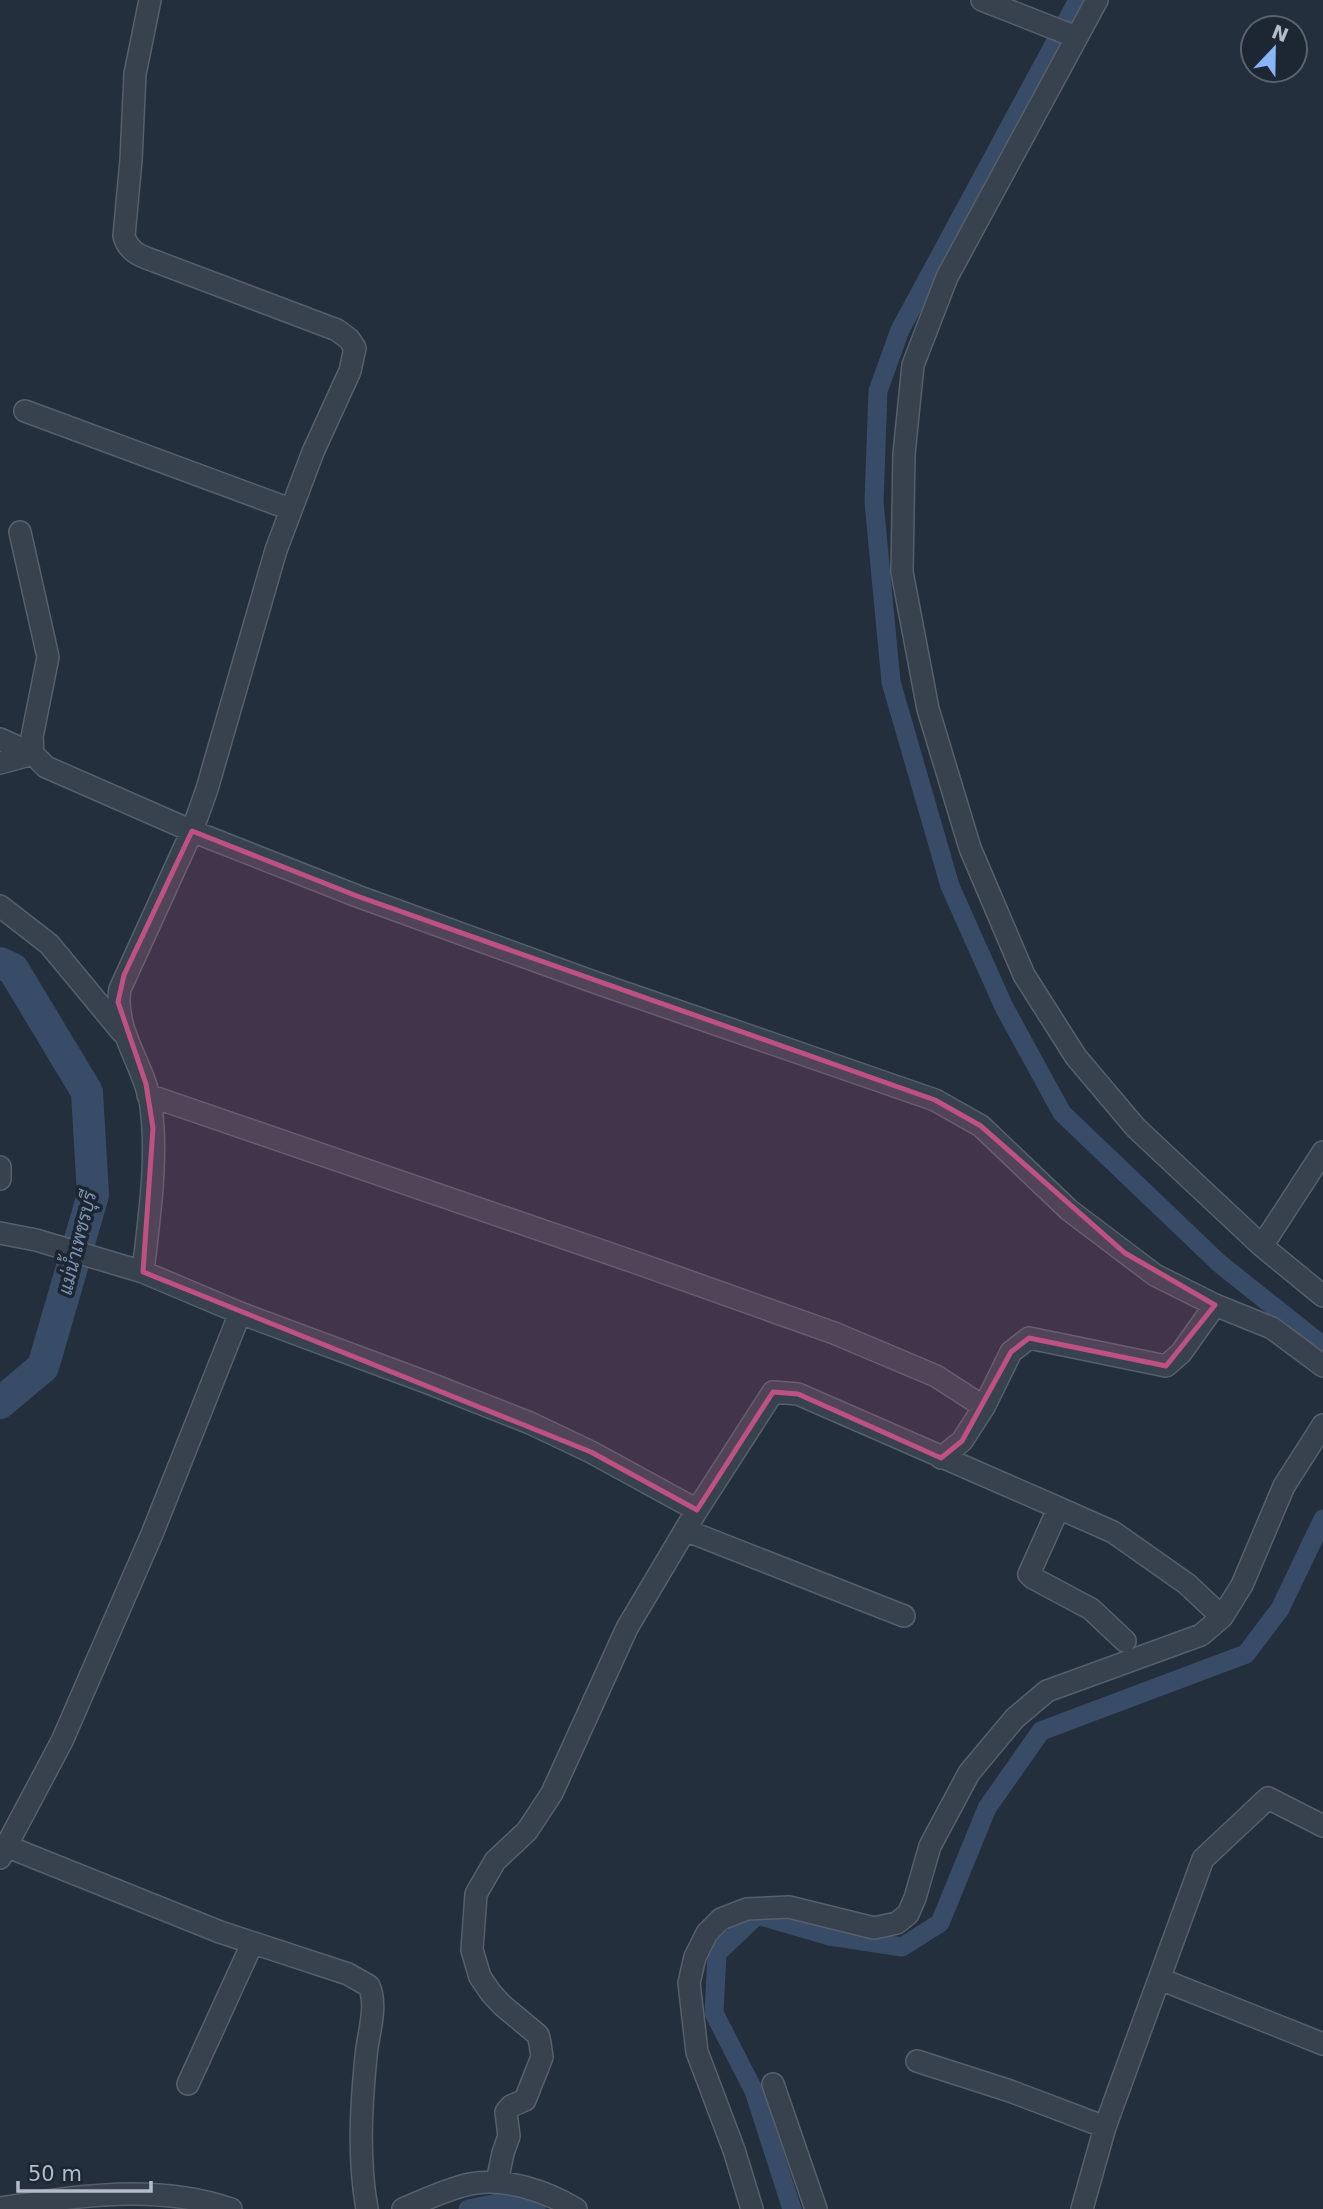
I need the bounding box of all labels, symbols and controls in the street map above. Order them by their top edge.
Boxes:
north arrow [1239,14,1309,84]
text: N [1269,20,1292,46]
water label: แม่น้ำเพชรบุรี [50,1187,103,1297]
scale bar [18,2150,150,2194]
text: 50 m [28,2162,82,2186]

